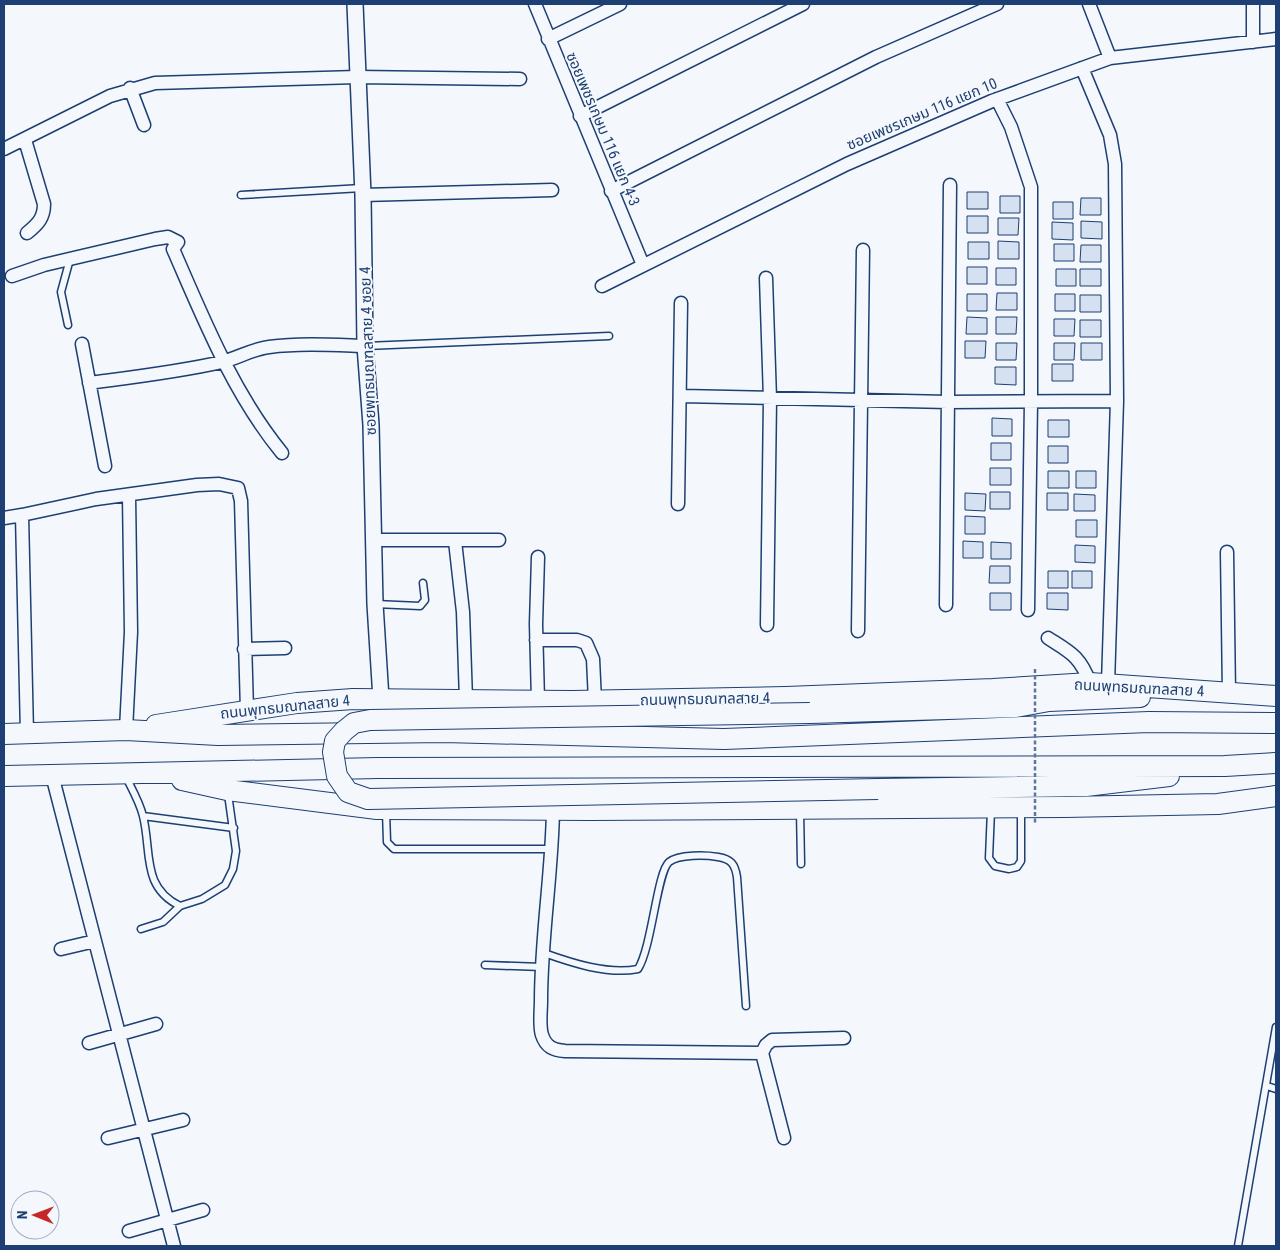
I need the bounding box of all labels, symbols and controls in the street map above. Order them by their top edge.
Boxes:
street label: ซอยเพชรเกษม 116 แยก 4-3 [562,49,644,209]
street label: ซอยเพชรเกษม 116 แยก 10 [844,74,1000,154]
street label: ซอยพุทธมณฑลสาย 4 ซอย 4 [356,266,380,436]
street label: ถนนพุทธมณฑลสาย 4 [1073,676,1205,700]
street label: ถนนพุทธมณฑลสาย 4 [640,689,770,709]
street label: ถนนพุทธมณฑลสาย 4 [219,691,351,723]
north arrow [10,1190,60,1240]
text: N [14,1210,30,1219]

